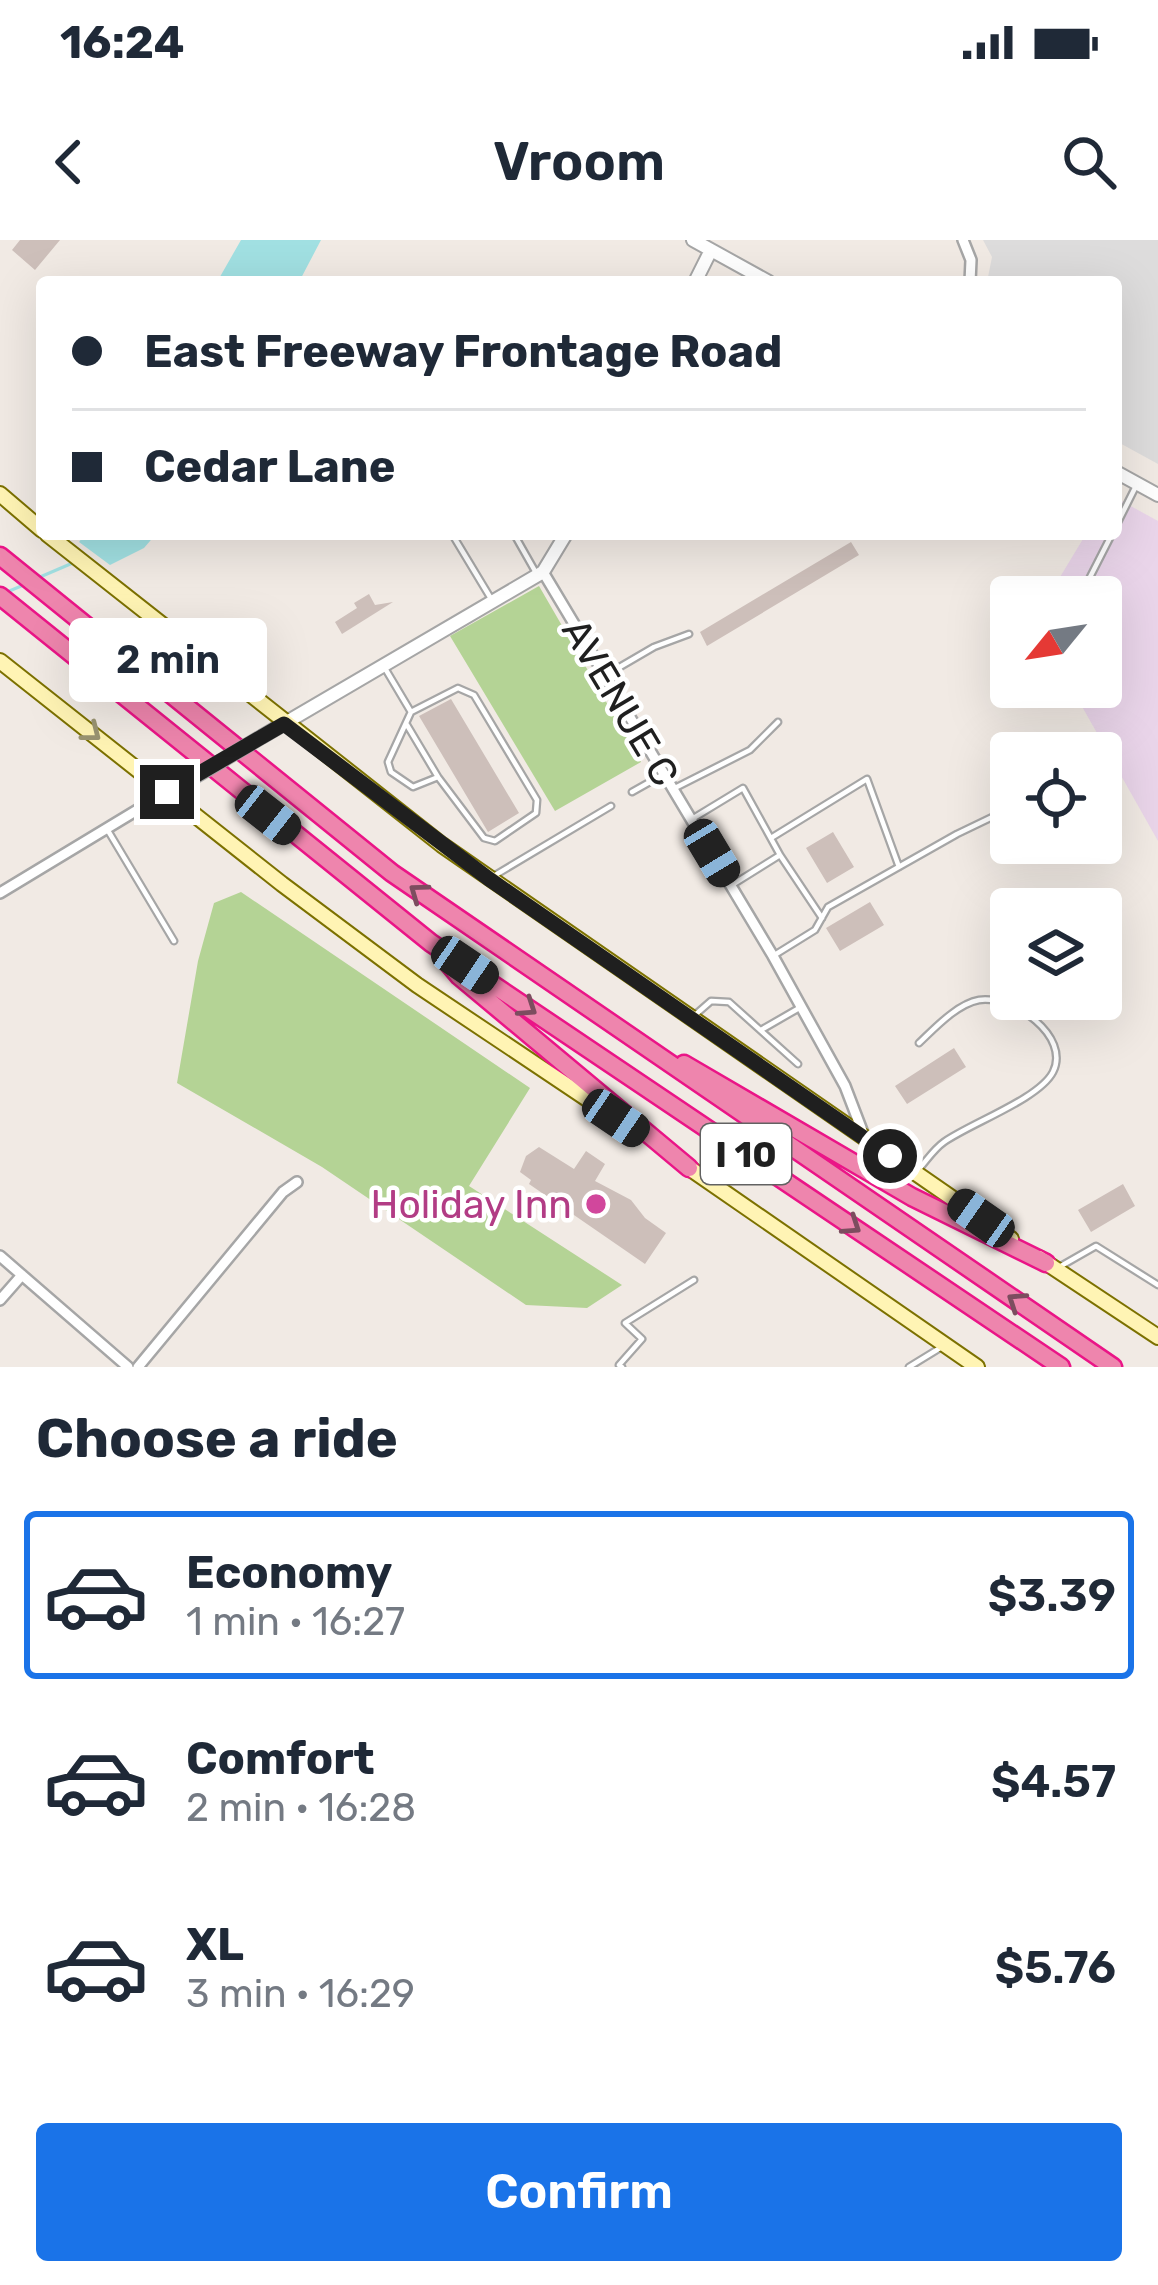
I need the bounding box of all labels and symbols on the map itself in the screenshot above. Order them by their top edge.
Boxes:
north arrow [990,576,1122,708]
street label: AVENUE C [552,611,688,795]
callout: 2 min [68,618,266,702]
one-way arrow [78,719,100,740]
route end [140,765,194,819]
car [229,779,307,851]
car [678,813,746,893]
one-way arrow [410,885,431,907]
car [425,930,505,1000]
one-way arrow [515,993,537,1015]
car [576,1083,656,1153]
road number: I 10 [701,1124,791,1184]
route start [863,1129,917,1183]
place label: Holiday Inn [371,1182,572,1228]
car [941,1183,1021,1253]
marker: Holiday Inn [583,1191,609,1217]
one-way arrow [838,1211,860,1233]
one-way arrow [1008,1293,1030,1315]

